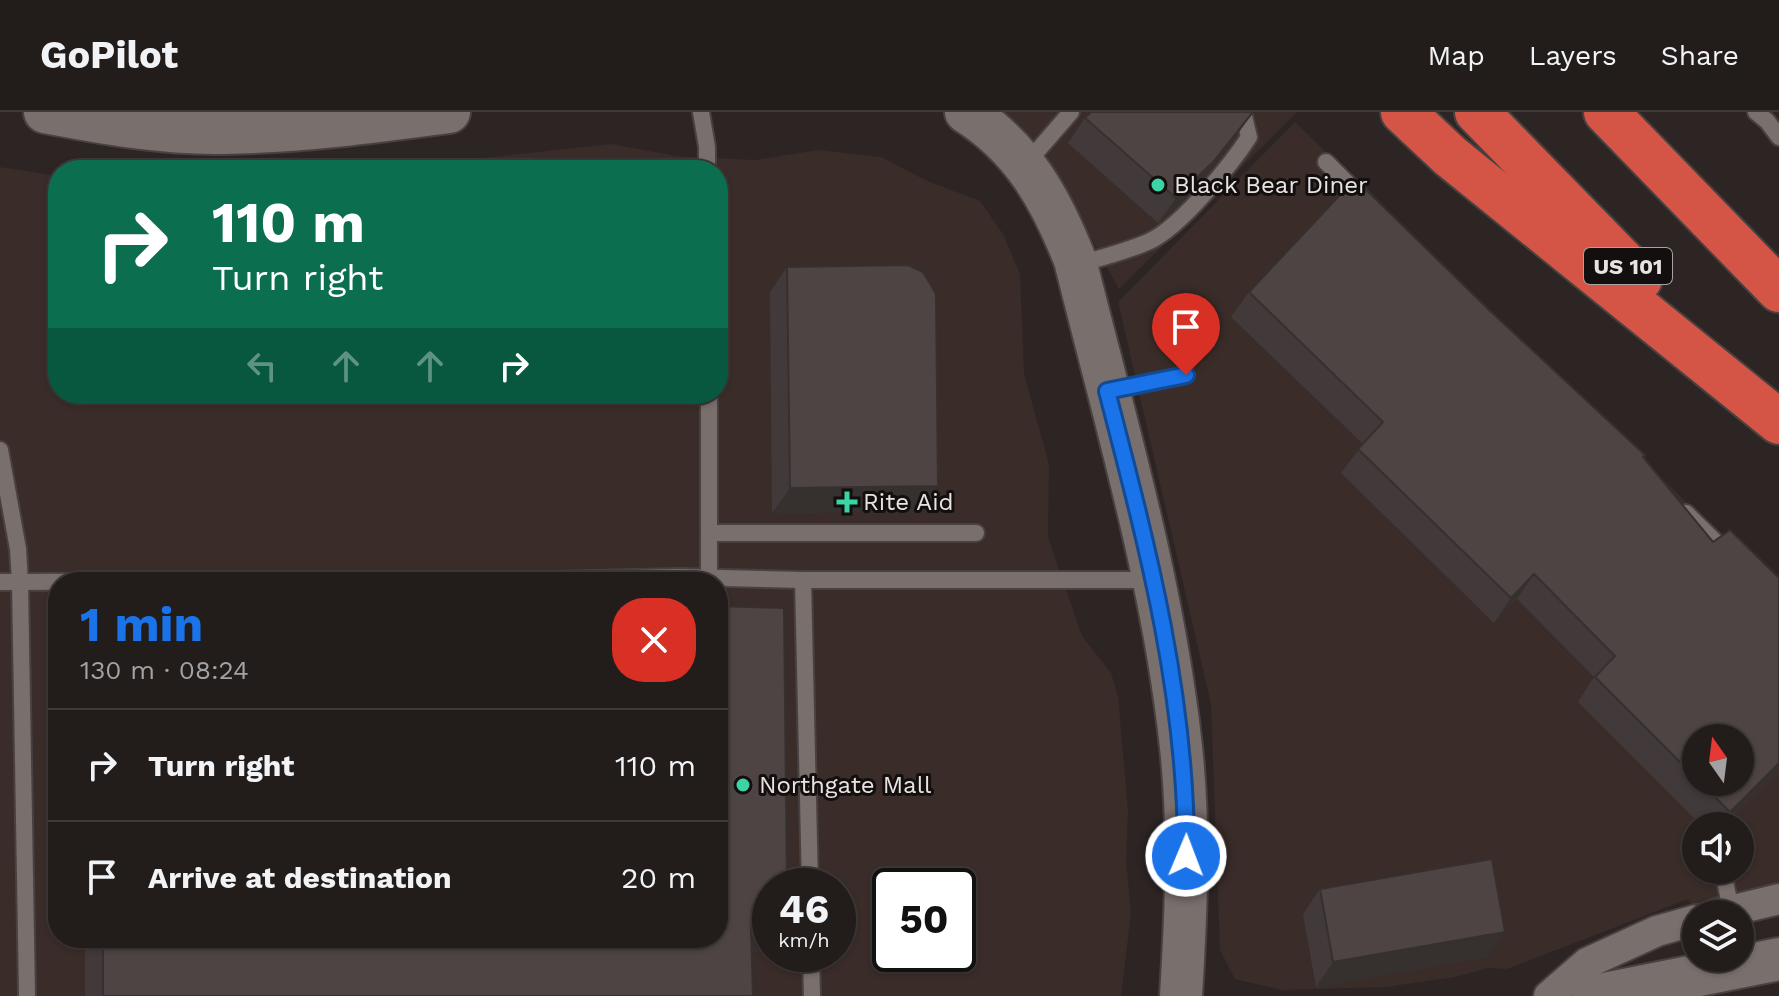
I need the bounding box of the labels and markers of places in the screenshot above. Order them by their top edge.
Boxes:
place label: Black Bear Diner [1174,171,1368,199]
marker: Black Bear Diner [1149,176,1167,194]
pin [1152,293,1220,375]
place label: Rite Aid [863,488,954,516]
marker: Rite Aid [838,493,856,511]
place label: Northgate Mall [759,771,932,799]
marker: Northgate Mall [734,776,752,794]

